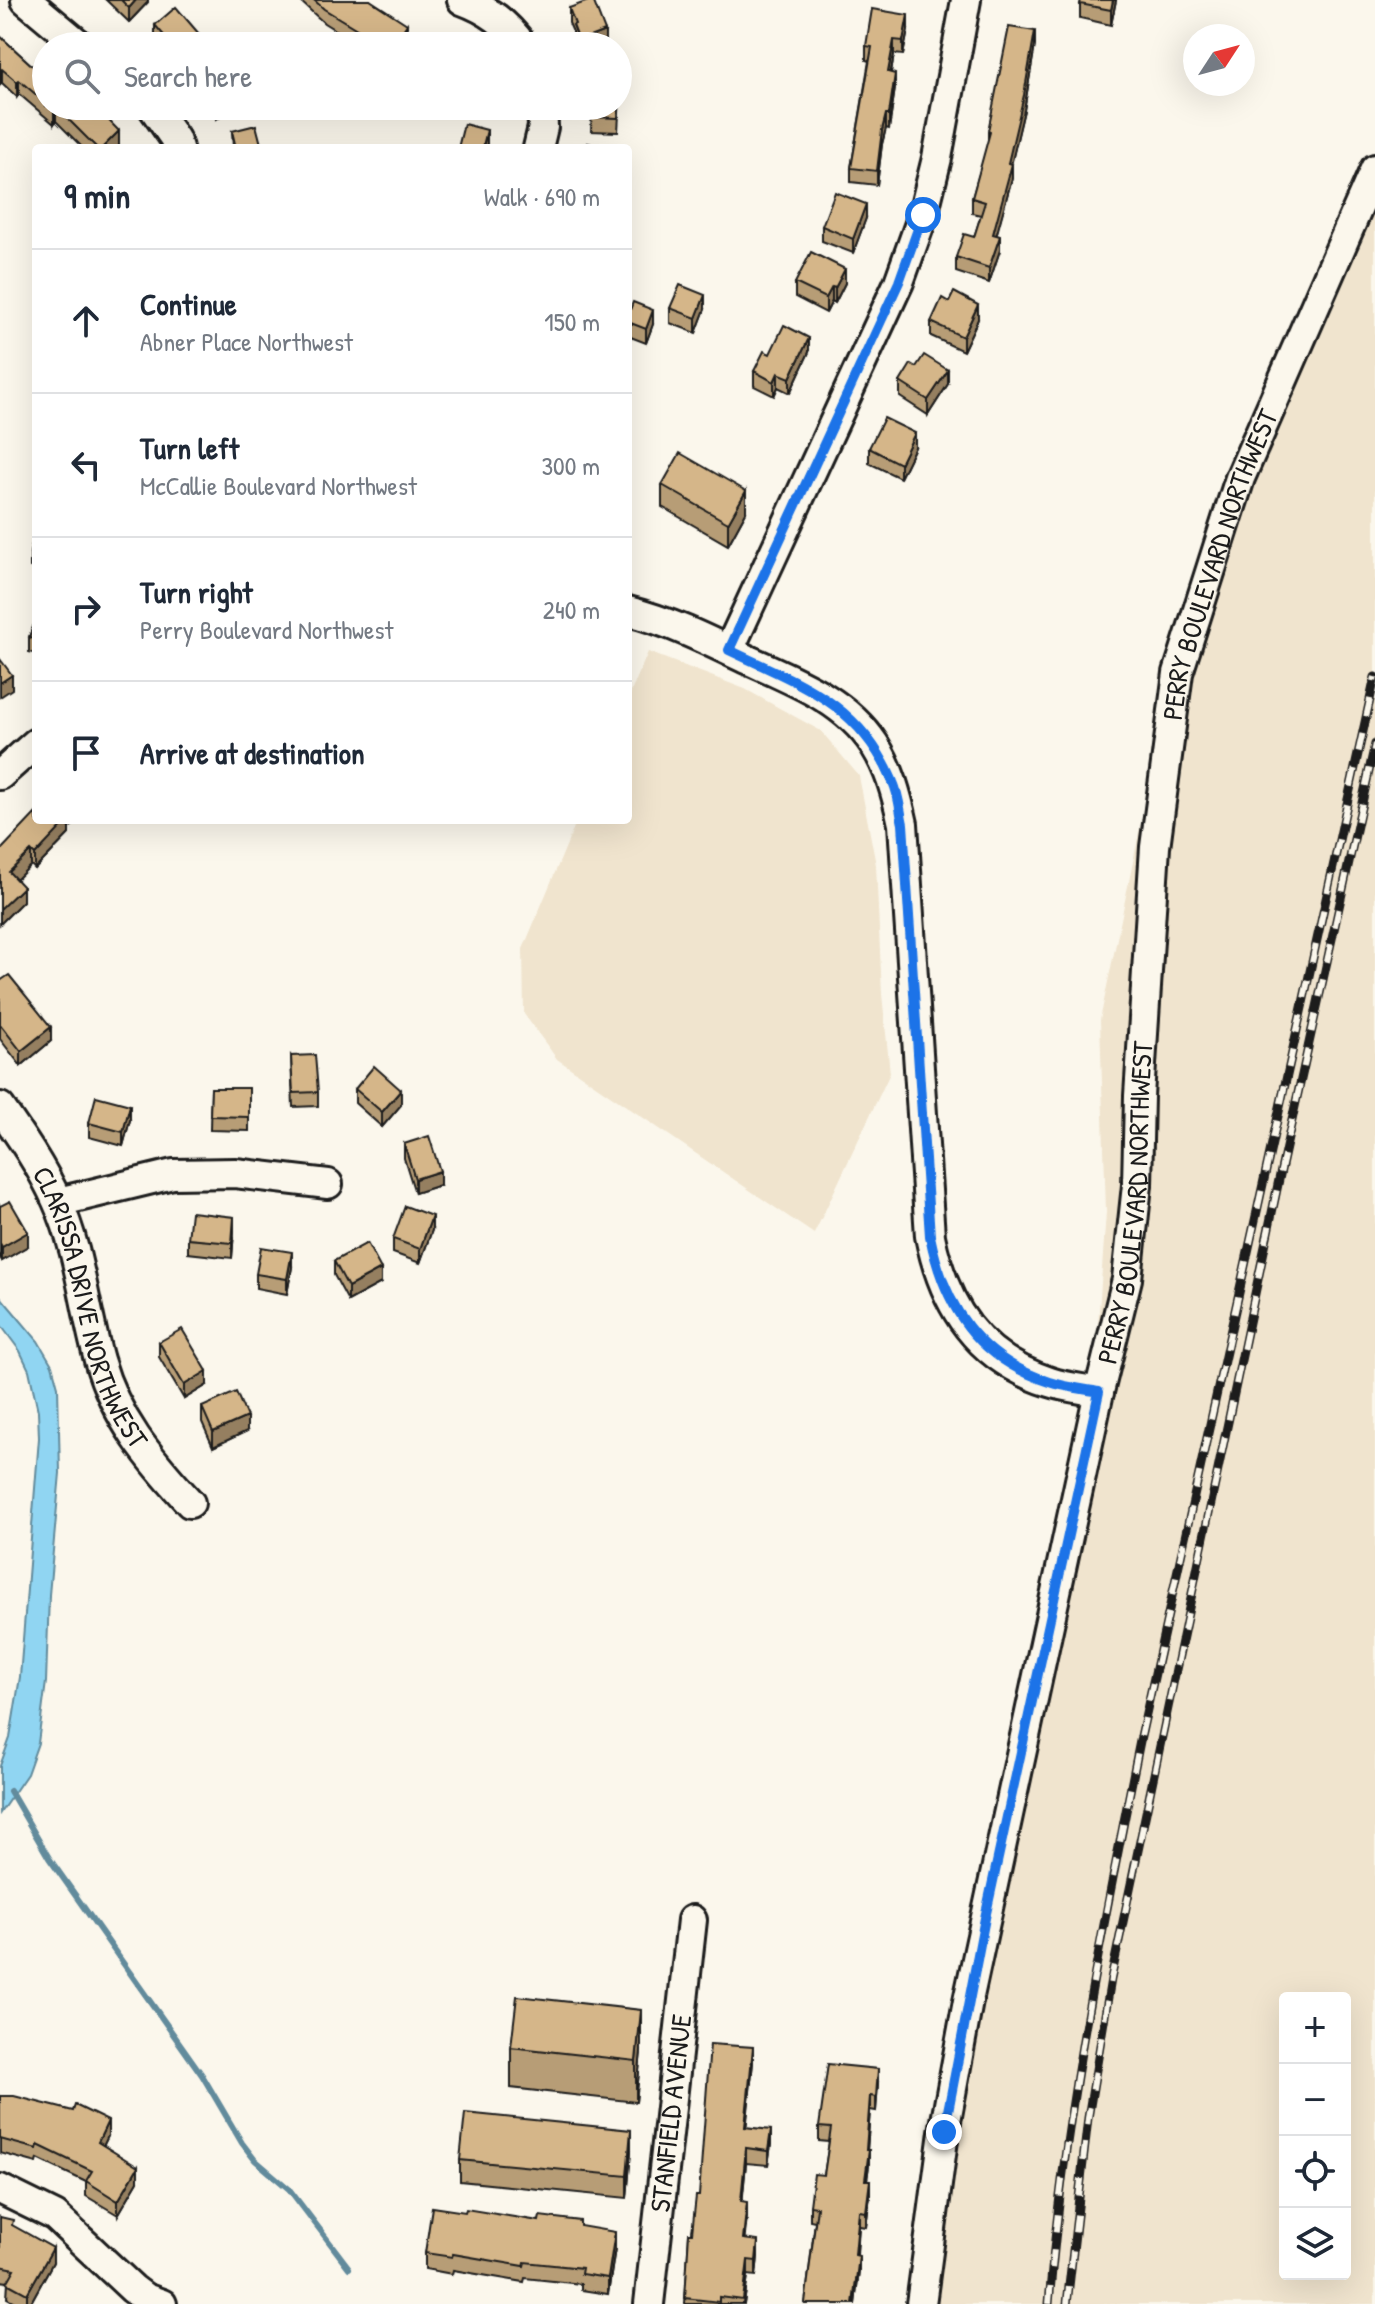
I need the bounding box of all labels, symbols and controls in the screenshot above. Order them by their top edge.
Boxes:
north arrow [1183,24,1255,96]
search box [32,32,632,120]
icon: search [60,54,104,98]
text: Search here [124,56,252,96]
text: 9 min [64,173,130,219]
text: Walk · 690 m [484,179,600,214]
route start [905,197,941,233]
text: Continue [140,284,237,324]
icon: ahead [64,299,108,343]
text: 150 m [544,304,600,339]
text: Abner Place Northwest [140,324,353,359]
street label: PERRY BOULEVARD NORTHWEST [1153,402,1287,722]
text: Turn left [140,428,239,468]
icon: left [64,443,108,487]
text: 300 m [541,448,600,483]
text: McCallie Boulevard Northwest [140,468,417,503]
text: Turn right [140,572,253,612]
icon: right [64,587,108,631]
text: 240 m [543,592,600,627]
text: Perry Boulevard Northwest [140,612,393,647]
icon: arrive [64,731,108,775]
text: Arrive at destination [140,733,365,773]
street label: PERRY BOULEVARD NORTHWEST [1088,1039,1162,1368]
street label: CLARISSA DRIVE NORTHWEST [24,1159,157,1457]
map controls [1279,1992,1351,2280]
button: + [1279,1992,1351,2064]
street label: STANFIELD AVENUE [640,2012,700,2214]
button: − [1279,2064,1351,2136]
route end [926,2114,962,2150]
button: locate [1279,2136,1351,2208]
button: layers [1279,2208,1351,2280]

